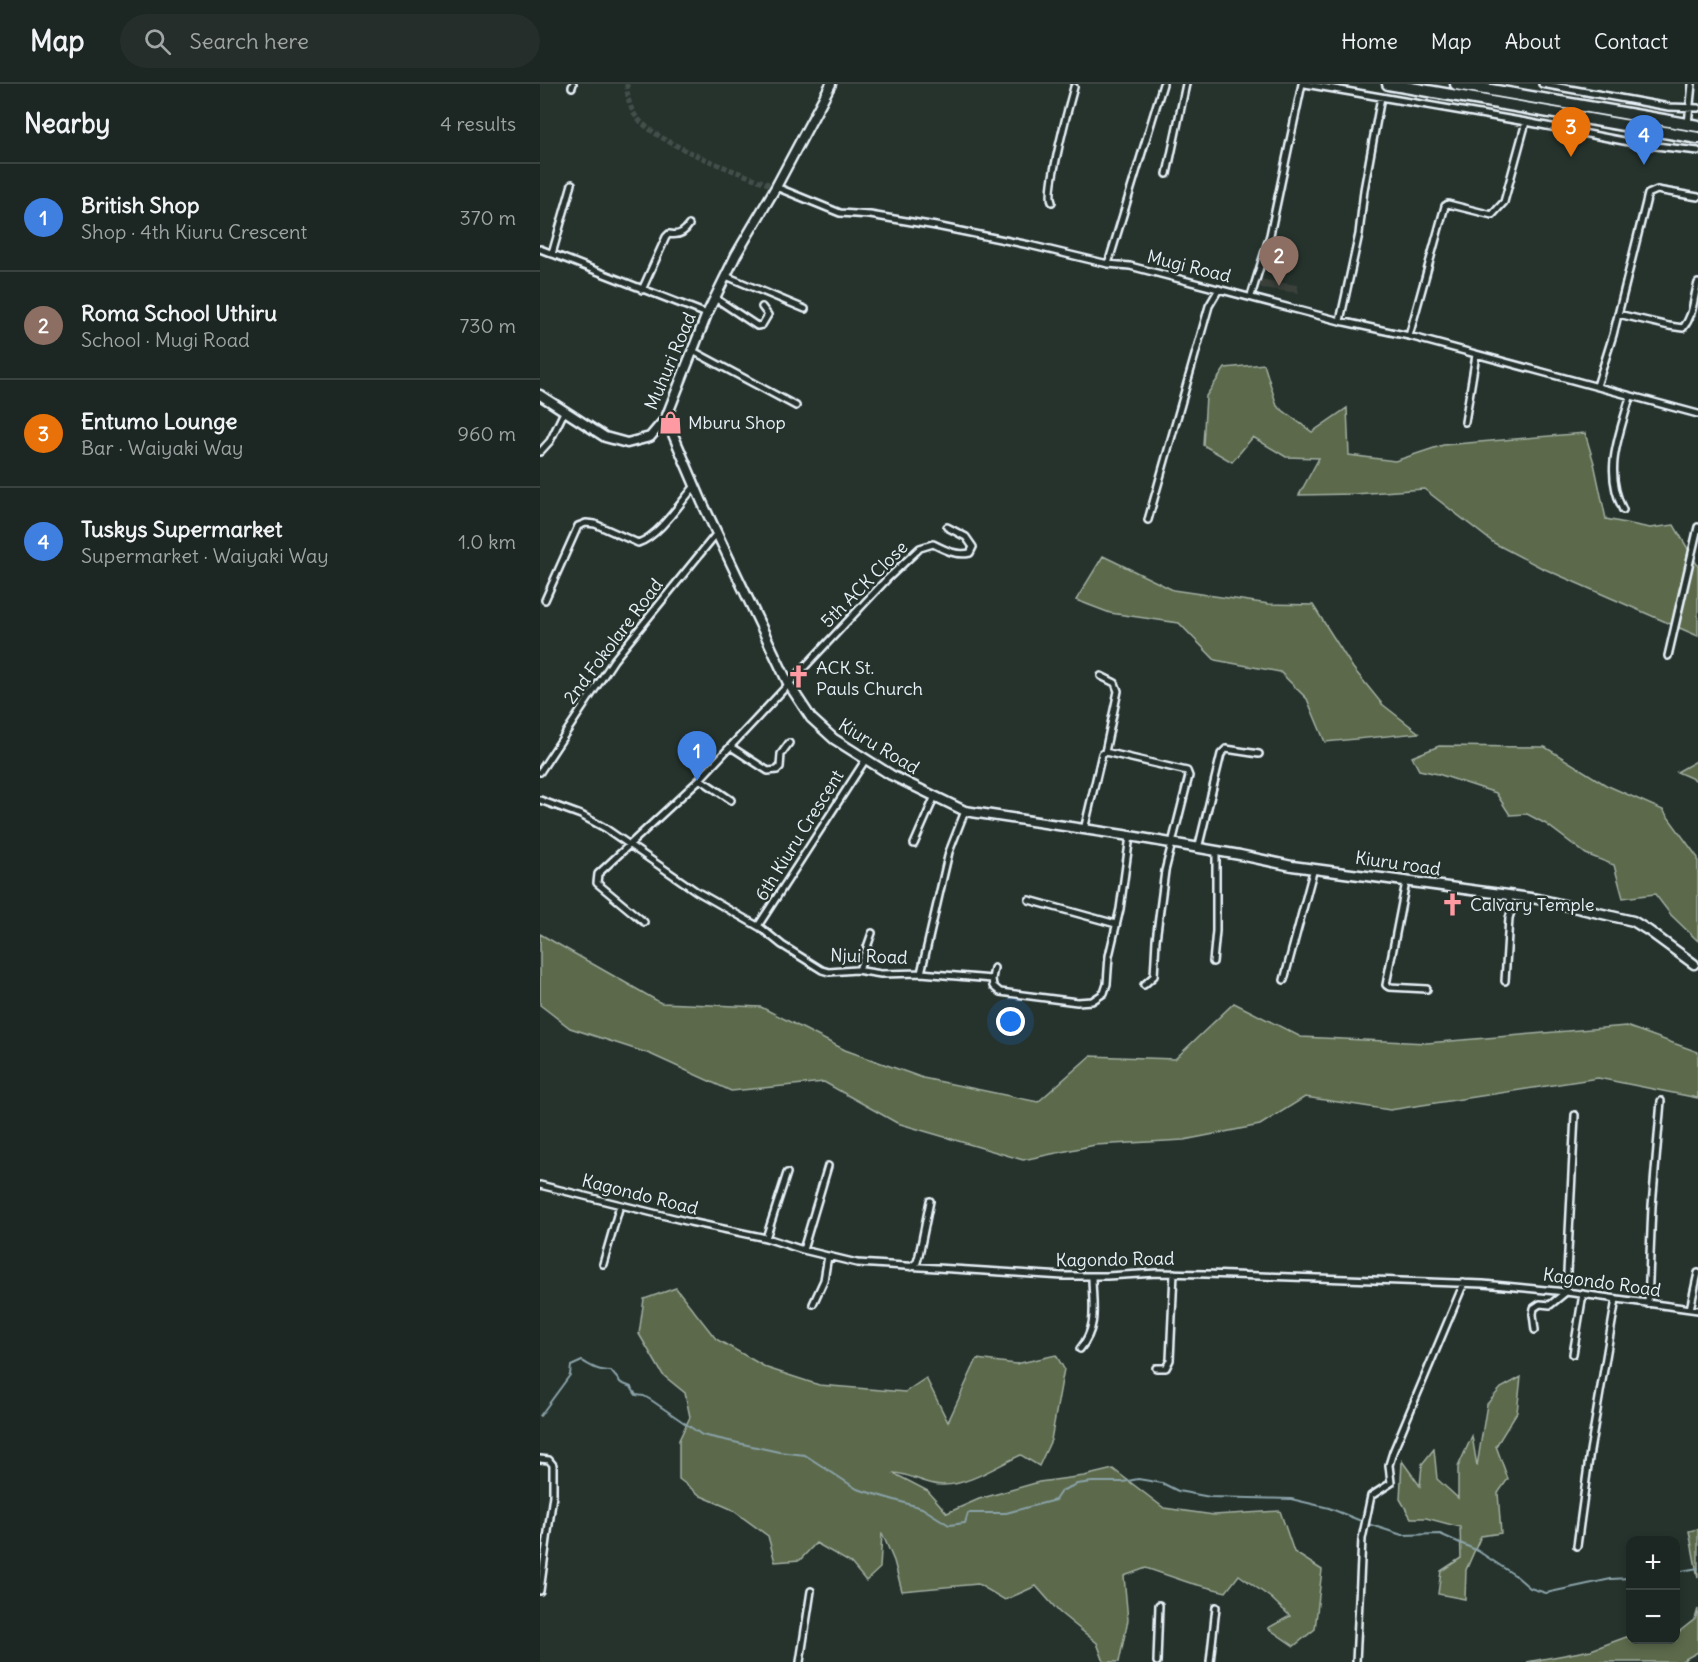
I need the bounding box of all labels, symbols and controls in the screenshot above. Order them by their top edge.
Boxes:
search box [120,14,540,68]
text: Map [30,23,84,59]
icon: search [141,25,174,58]
text: Search here [189,27,309,55]
text: Home [1341,28,1398,55]
text: Map [1431,28,1472,55]
text: About [1505,28,1561,55]
text: Contact [1594,28,1668,55]
text: Nearby [24,107,110,140]
pin: 3 [1552,107,1590,157]
text: 4 results [440,111,516,136]
pin: 4 [1624,116,1664,165]
text: British Shop [81,191,199,219]
text: 1 [40,205,47,230]
text: 370 m [459,205,516,230]
text: Shop · 4th Kiuru Crescent [81,219,307,244]
pin: 2 [1260,236,1298,286]
street label: Mugi Road [1145,244,1234,288]
text: Roma School Uthiru [81,299,277,327]
street label: Muhuri Road [639,308,701,413]
text: 2 [38,313,49,338]
text: 730 m [459,313,516,338]
text: School · Mugi Road [81,327,250,352]
text: Entumo Lounge [81,407,237,435]
shop icon: Mburu Shop [657,409,683,435]
place label: Mburu Shop [688,411,786,434]
text: 3 [38,421,49,446]
text: 960 m [458,421,516,446]
text: Bar · Waiyaki Way [81,435,243,460]
text: Tuskys Supermarket [81,515,282,543]
text: 4 [38,529,49,554]
text: 1.0 km [458,529,516,554]
street label: 5th ACK Close [816,536,912,632]
text: Supermarket · Waiyaki Way [81,543,329,568]
street label: 2nd Fokolare Road [558,573,668,708]
place label: ACK St. Pauls Church [816,656,923,700]
church icon: ACK St. Pauls Church [785,664,811,690]
street label: Kiuru Road [834,713,924,779]
pin: 1 [678,732,716,781]
street label: 6th Kiuru Crescent [749,765,849,905]
street label: Kiuru road [1354,846,1443,880]
church icon: Calvary Temple [1439,891,1465,917]
place label: Calvary Temple [1470,893,1594,916]
street label: Njui Road [830,943,908,969]
your location [996,1007,1025,1036]
street label: Kagondo Road [579,1168,701,1220]
street label: Kagondo Road [1055,1246,1175,1272]
street label: Kagondo Road [1541,1262,1663,1302]
map controls [1626,1536,1680,1644]
button: + [1626,1536,1680,1590]
button: − [1626,1590,1680,1644]

